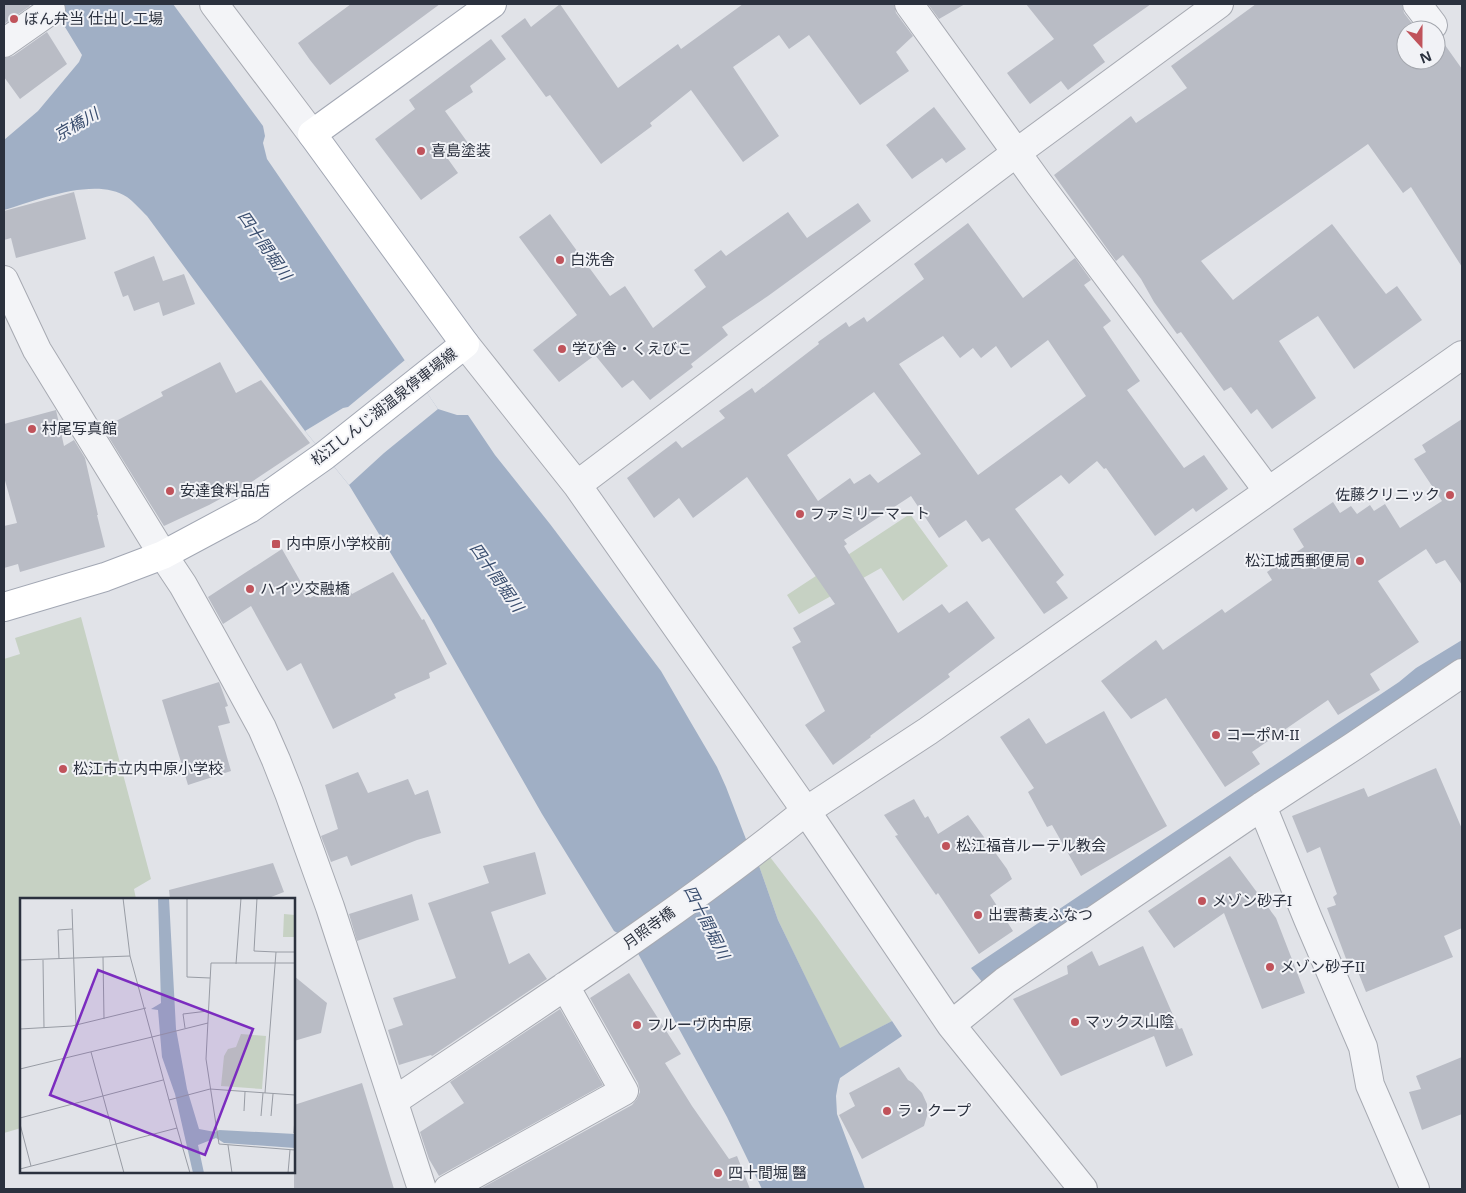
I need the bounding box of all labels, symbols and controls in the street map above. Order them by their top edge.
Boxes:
place label: ぼん弁当 仕出し工場 [24,8,163,28]
marker: ぼん弁当 仕出し工場 [8,13,20,25]
north arrow [1396,20,1446,70]
text: N [1417,47,1435,69]
water label: 京橋川 [50,101,104,146]
place label: 喜島塗装 [431,140,491,160]
marker: 喜島塗装 [415,145,427,157]
water label: 四十間堀川 [233,206,298,286]
place label: 白洗舎 [570,249,615,269]
marker: 白洗舎 [554,254,566,266]
place label: 学び舎・くえびこ [572,338,692,358]
street label: 松江しんじ湖温泉停車場線 [306,343,460,470]
marker: 学び舎・くえびこ [556,343,568,355]
place label: 村尾写真館 [42,418,117,438]
marker: 村尾写真館 [26,423,38,435]
place label: 安達食料品店 [180,480,270,500]
place label: 佐藤クリニック [1335,484,1440,504]
marker: 安達食料品店 [164,485,176,497]
marker: 佐藤クリニック [1444,489,1456,501]
place label: ファミリーマート [810,503,930,523]
marker: ファミリーマート [794,508,806,520]
place label: 内中原小学校前 [286,533,391,553]
marker: 内中原小学校前 [270,538,282,550]
water label: 四十間堀川 [465,538,530,618]
place label: 松江城西郵便局 [1245,550,1350,570]
marker: 松江城西郵便局 [1354,555,1366,567]
place label: ハイツ交融橋 [260,578,350,598]
marker: ハイツ交融橋 [244,583,256,595]
place label: コーポM-II [1226,724,1300,744]
marker: コーポM-II [1210,729,1222,741]
place label: 松江市立内中原小学校 [73,758,223,778]
marker: 松江市立内中原小学校 [57,763,69,775]
place label: 松江福音ルーテル教会 [956,835,1106,855]
marker: 松江福音ルーテル教会 [940,840,952,852]
water label: 四十間堀川 [679,881,736,964]
place label: メゾン砂子I [1212,890,1292,910]
marker: メゾン砂子I [1196,895,1208,907]
inset map [20,898,295,1173]
street label: 月照寺橋 [618,901,679,953]
place label: 出雲蕎麦ふなつ [988,904,1093,924]
marker: 出雲蕎麦ふなつ [972,909,984,921]
place label: メゾン砂子II [1280,956,1365,976]
marker: メゾン砂子II [1264,961,1276,973]
place label: マックス山陰 [1085,1011,1175,1031]
place label: フルーヴ内中原 [647,1014,752,1034]
marker: マックス山陰 [1069,1016,1081,1028]
marker: フルーヴ内中原 [631,1019,643,1031]
place label: ラ・クープ [897,1100,971,1120]
marker: ラ・クープ [881,1105,893,1117]
place label: 四十間堀 醫 [728,1162,807,1182]
marker: 四十間堀 醫 [712,1167,724,1179]

